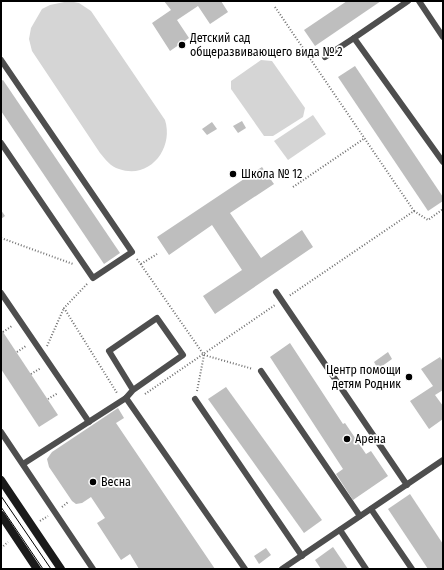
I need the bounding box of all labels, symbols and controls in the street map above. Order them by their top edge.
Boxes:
place label: Детский сад общеразвивающего вида № 2 [189,31,343,59]
marker: Детский сад общеразвивающего вида № 2 [177,40,187,50]
place label: Школа № 12 [241,167,302,181]
marker: Школа № 12 [228,169,238,179]
place label: Центр помощи детям Родник [326,363,401,391]
marker: Центр помощи детям Родник [404,372,414,382]
place label: Арена [355,432,386,446]
marker: Арена [342,434,352,444]
place label: Весна [101,475,131,489]
marker: Весна [88,477,98,487]

